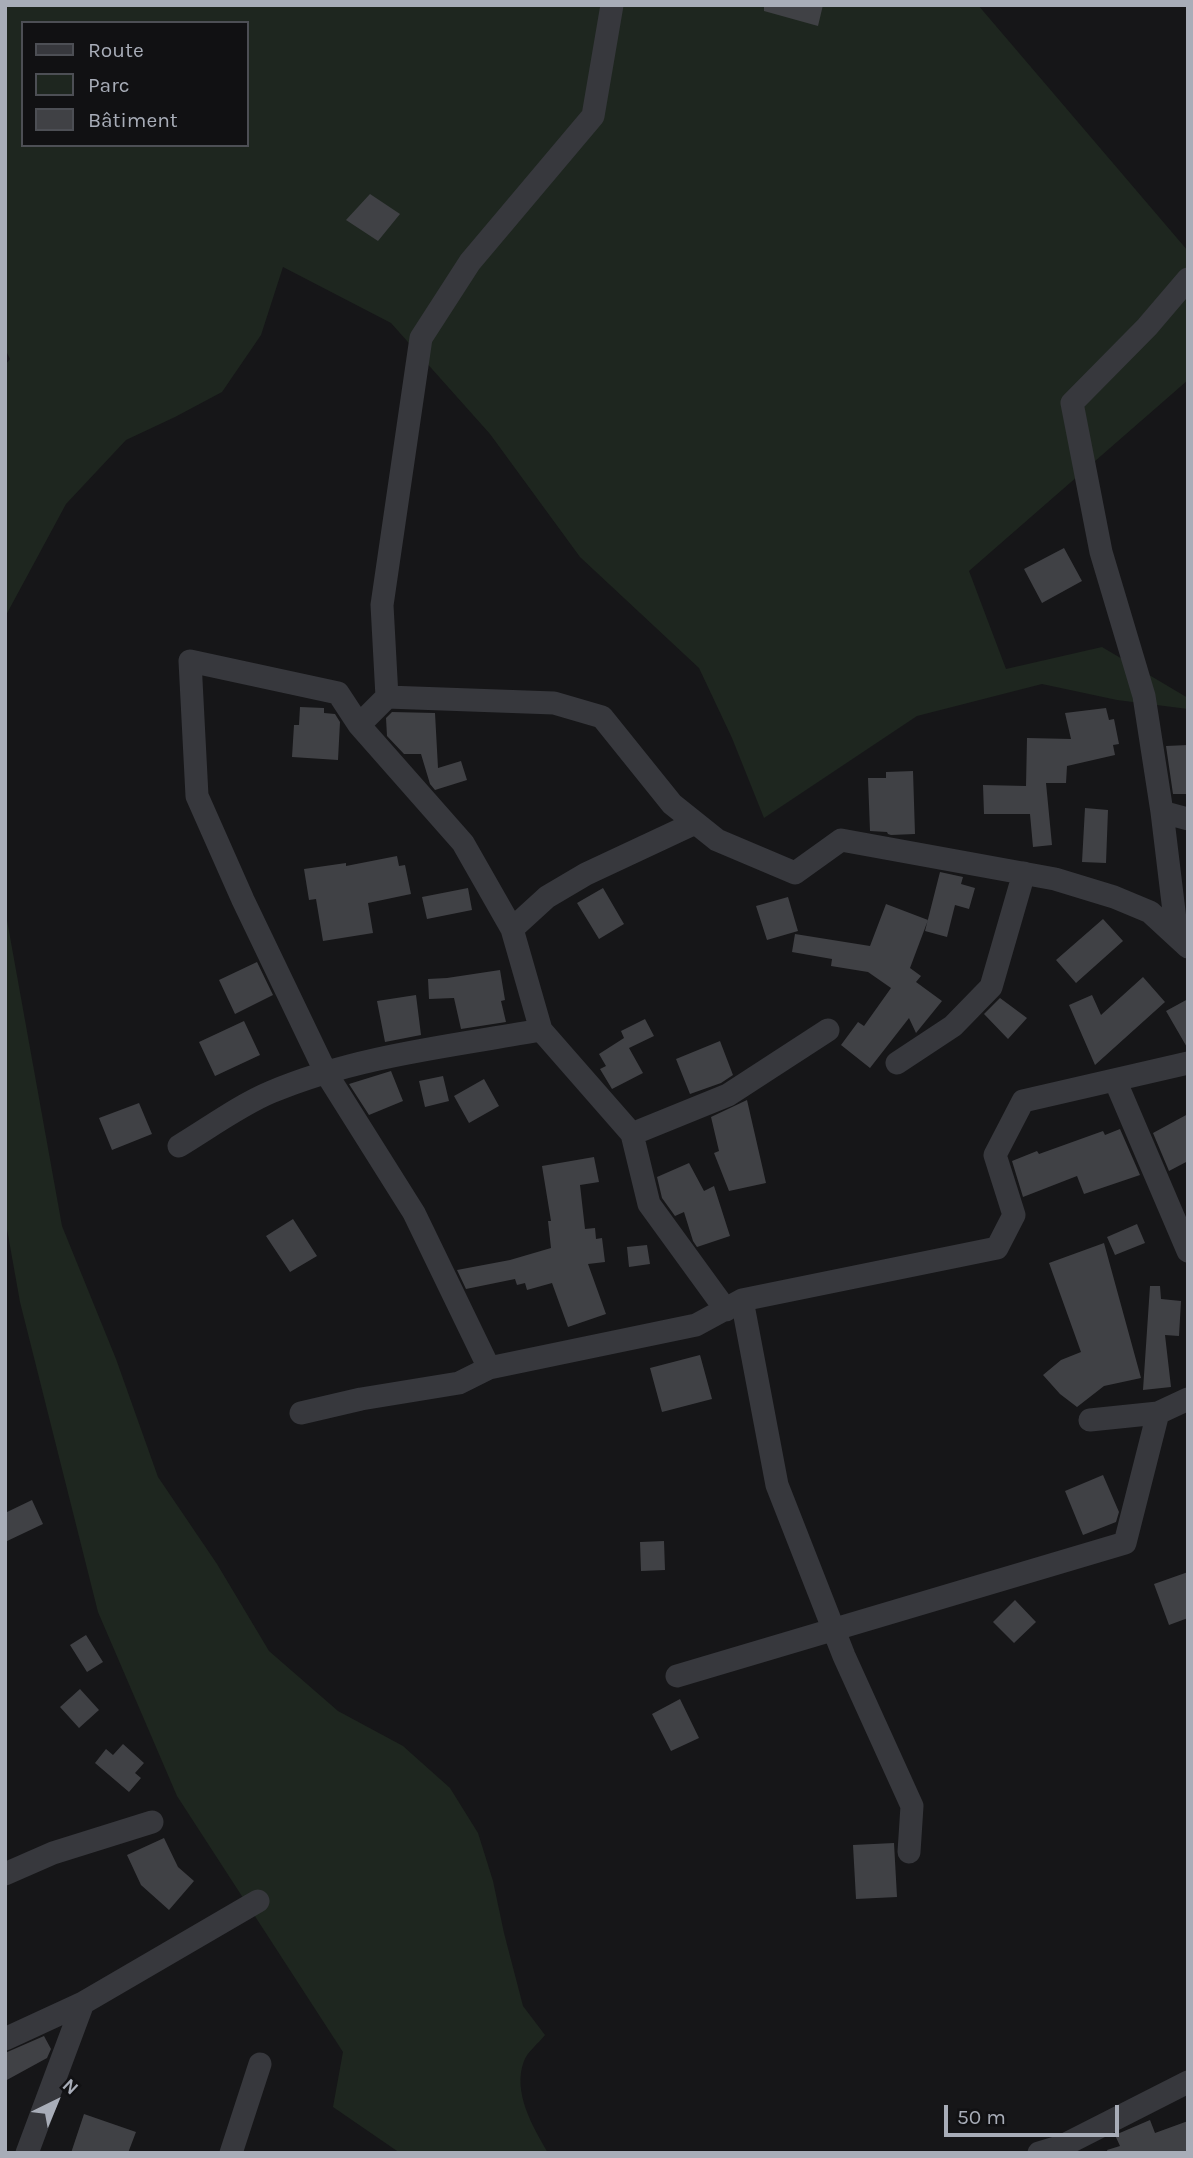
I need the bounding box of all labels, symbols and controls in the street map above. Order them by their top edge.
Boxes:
legend [21,21,248,147]
text: Route [88,38,144,62]
text: Parc [88,73,130,97]
text: Bâtiment [88,108,178,132]
north arrow [21,2067,91,2137]
text: N [58,2074,83,2099]
scale bar [948,2092,1123,2136]
text: 50 m [957,2105,1006,2129]

